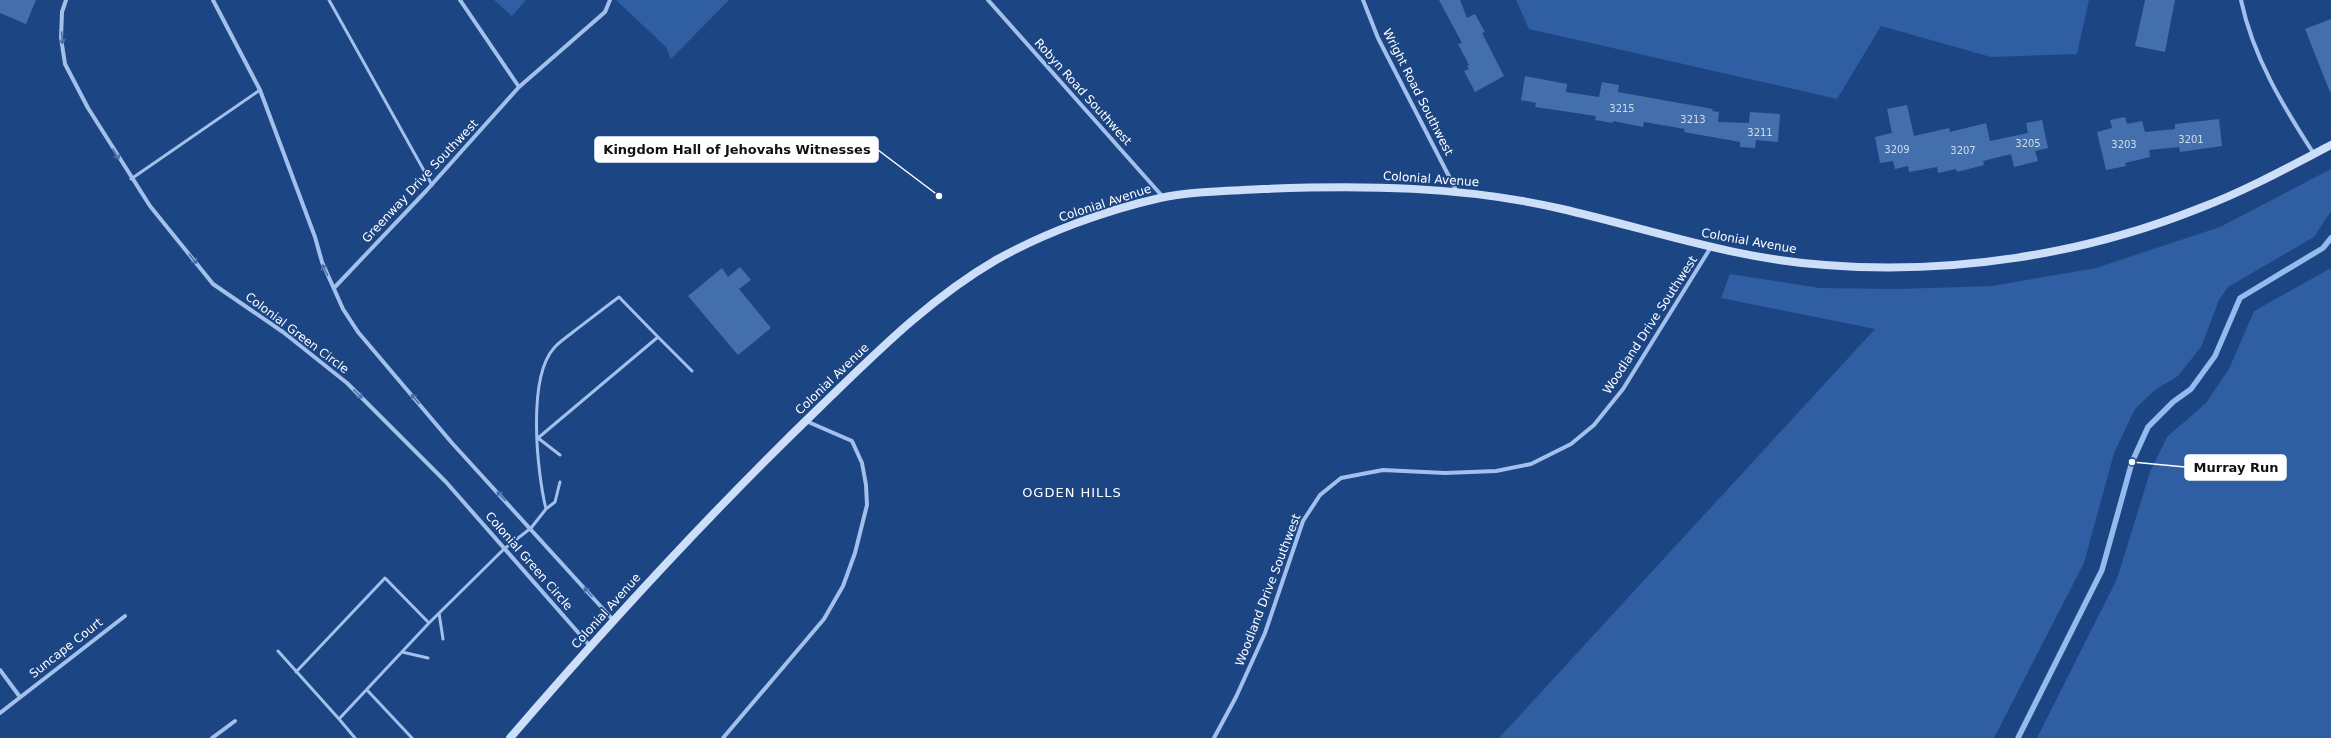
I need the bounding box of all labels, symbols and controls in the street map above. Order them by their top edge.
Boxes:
street label: Wright Road Southwest [1380,26,1456,158]
one-way arrow [58,31,66,44]
street label: Robyn Road Southwest [1032,36,1135,148]
house number: 3215 [1609,103,1635,114]
house number: 3213 [1680,114,1706,125]
street label: Greenway Drive Southwest [359,116,481,245]
house number: 3211 [1747,127,1773,138]
house number: 3201 [2178,134,2204,145]
callout: Kingdom Hall of Jehovahs Witnesses [595,137,878,162]
house number: 3205 [2015,138,2041,149]
house number: 3203 [2111,139,2137,150]
text: Kingdom Hall of Jehovahs Witnesses [603,142,871,157]
house number: 3209 [1884,144,1910,155]
house number: 3207 [1950,145,1976,156]
one-way arrow [112,149,121,160]
street label: Colonial Avenue [1382,169,1480,189]
street label: Colonial Avenue [1057,181,1153,225]
street label: Colonial Avenue [1700,226,1798,256]
street label: Woodland Drive Southwest [1600,253,1700,397]
one-way arrow [189,254,197,265]
one-way arrow [321,264,329,276]
street label: Colonial Green Circle [243,290,351,376]
street label: Colonial Avenue [792,340,872,418]
one-way arrow [353,389,363,399]
one-way arrow [410,393,419,404]
callout: Murray Run [2185,455,2286,480]
text: Murray Run [2194,460,2278,475]
district label: OGDEN HILLS [1022,485,1122,500]
one-way arrow [497,491,506,501]
street label: Colonial Green Circle [482,509,576,613]
street label: Woodland Drive Southwest [1232,512,1304,668]
street label: Colonial Avenue [569,570,643,652]
one-way arrow [584,587,593,597]
street label: Suncape Court [27,615,105,681]

